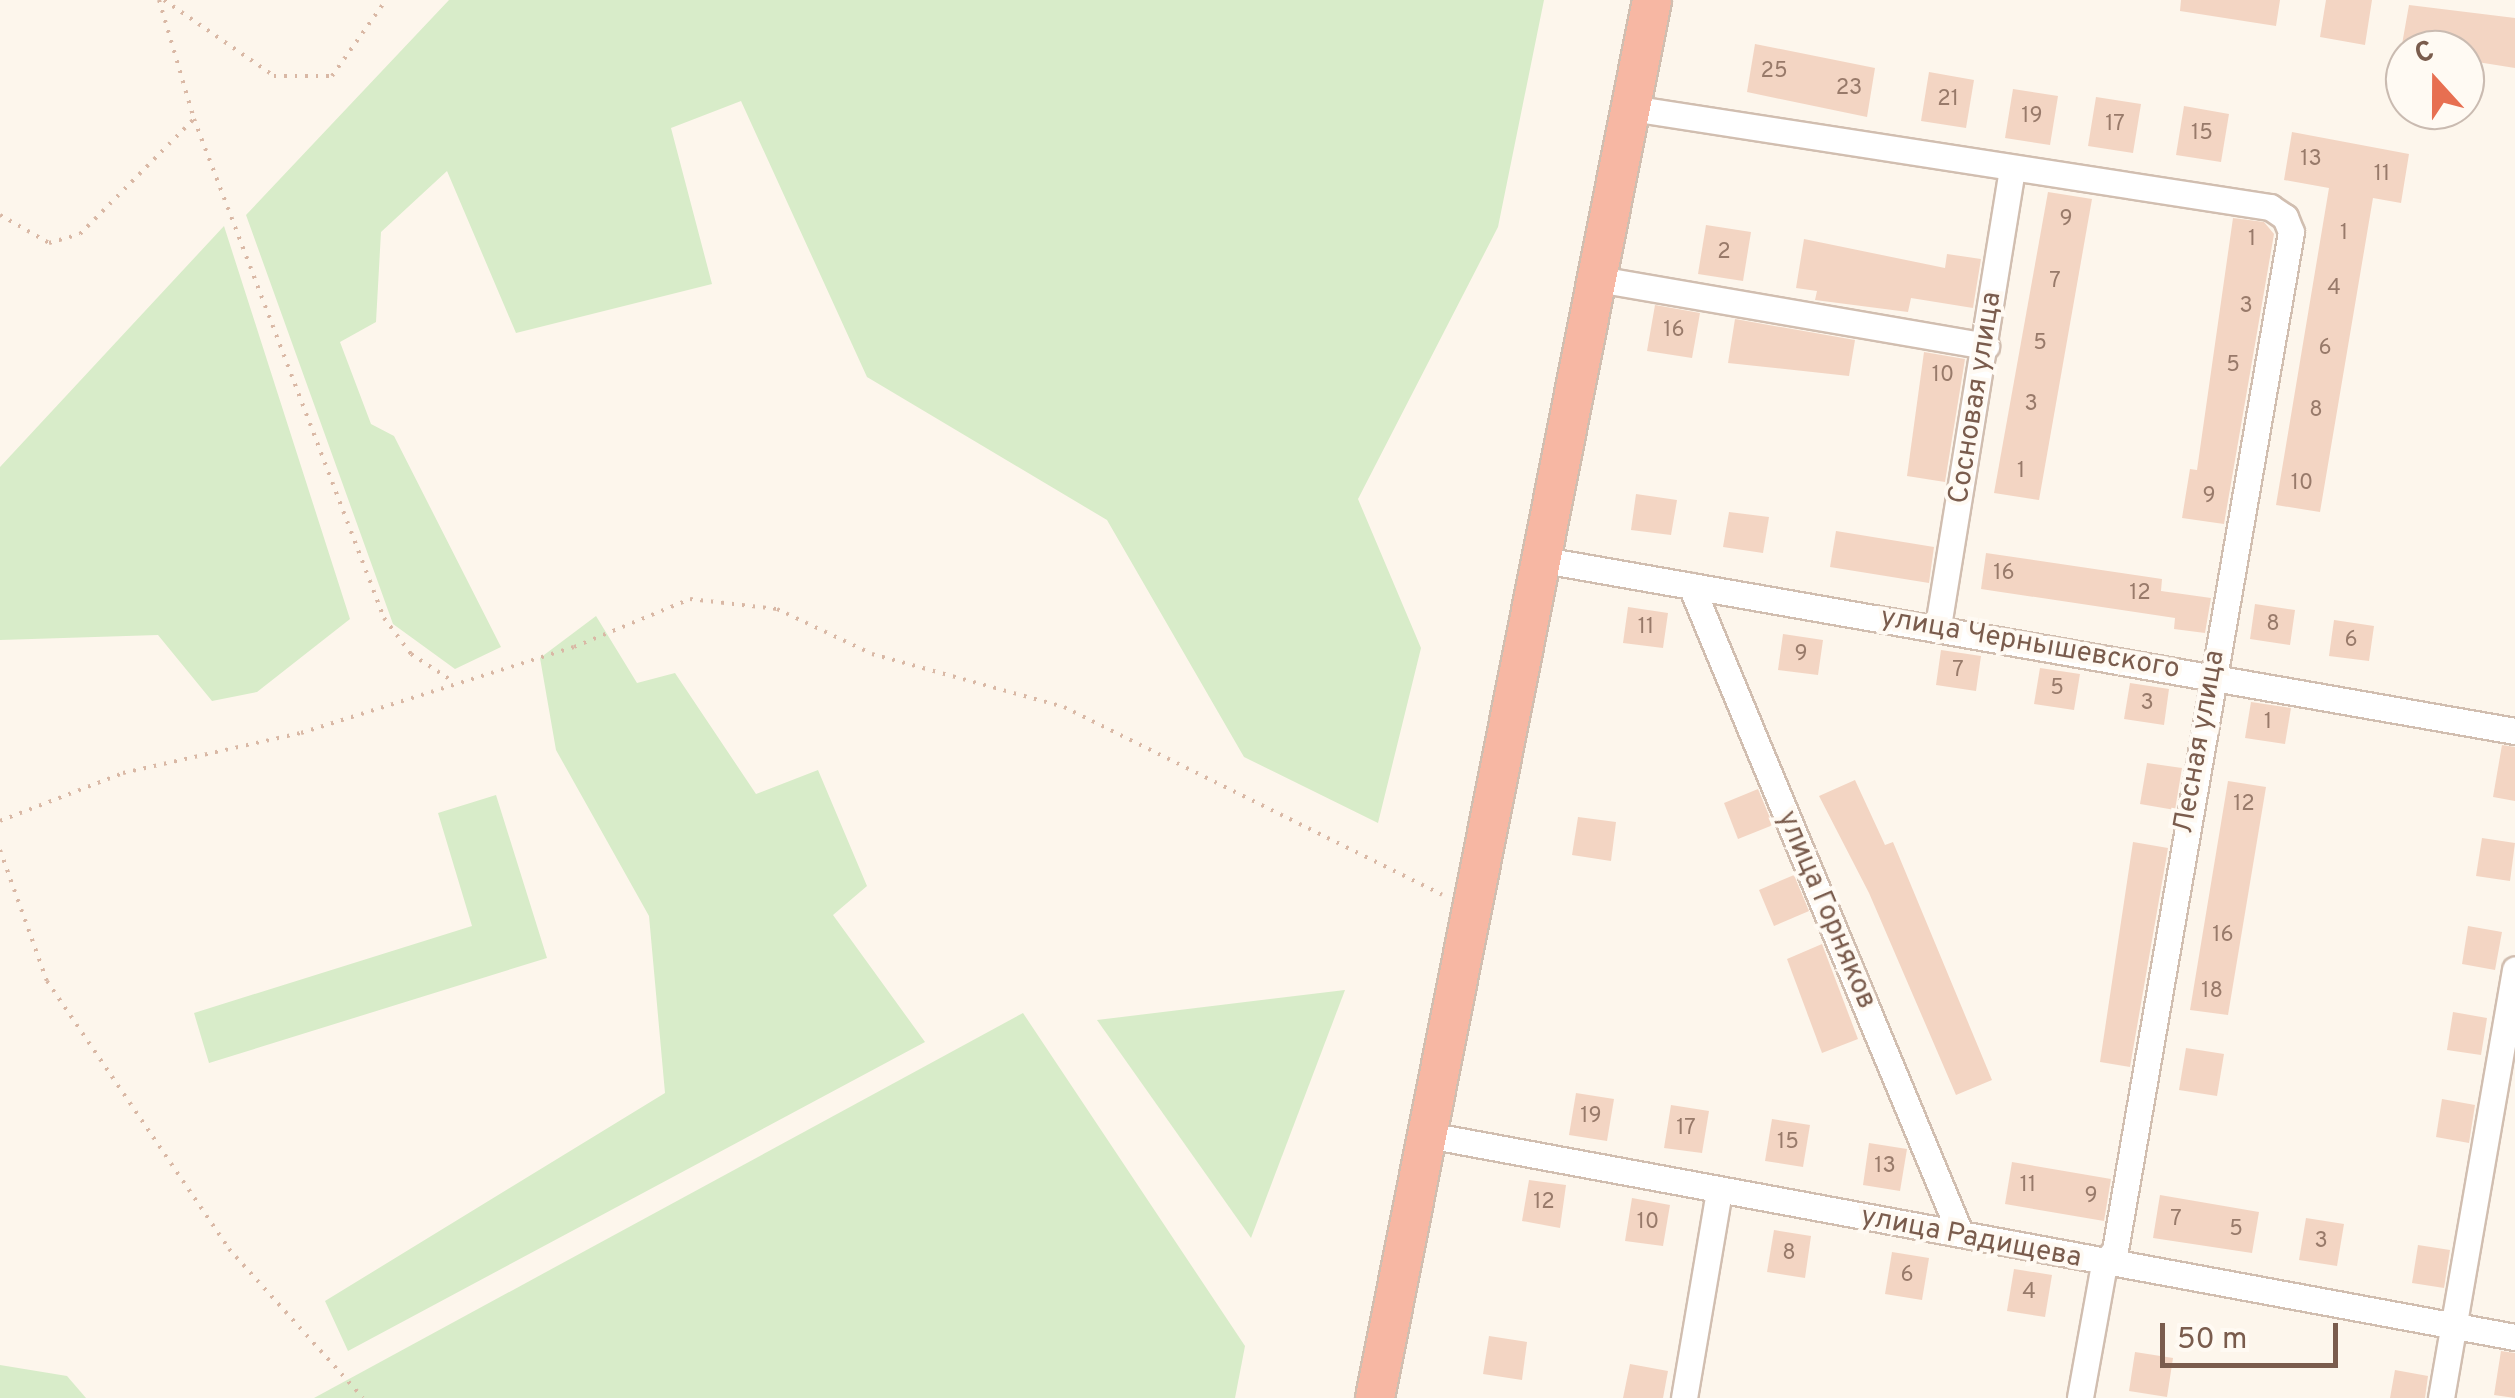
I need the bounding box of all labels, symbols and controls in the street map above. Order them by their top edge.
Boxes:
north arrow [2385,30,2485,130]
text: С [2410,34,2440,74]
house number: 25 [1760,59,1788,85]
house number: 23 [1836,76,1862,102]
house number: 21 [1937,87,1959,113]
house number: 19 [2021,104,2043,130]
house number: 17 [2105,112,2125,138]
house number: 15 [2191,121,2213,147]
house number: 13 [2300,147,2322,173]
house number: 11 [2374,162,2390,188]
house number: 9 [2059,207,2073,233]
house number: 1 [2340,221,2348,247]
house number: 1 [2248,227,2256,253]
house number: 2 [1717,240,1731,266]
house number: 7 [2049,269,2061,295]
house number: 4 [2327,276,2341,302]
street label: Сосновая улица [1943,290,2009,506]
house number: 3 [2239,294,2253,320]
house number: 16 [1663,318,1685,344]
house number: 5 [2033,331,2047,357]
house number: 6 [2318,336,2332,362]
house number: 5 [2226,353,2240,379]
house number: 10 [1932,363,1954,389]
house number: 3 [2024,392,2038,418]
house number: 8 [2309,398,2323,424]
house number: 1 [2017,459,2025,485]
house number: 10 [2291,471,2313,497]
house number: 9 [2202,484,2216,510]
house number: 16 [1993,561,2015,587]
house number: 12 [2129,581,2151,607]
street label: улица Чернышевского [1878,601,2182,687]
house number: 8 [2266,612,2280,638]
house number: 11 [1638,615,1654,641]
house number: 6 [2344,628,2358,654]
house number: 9 [1794,642,1808,668]
street label: Лесная улица [2167,648,2233,836]
house number: 7 [1952,658,1964,684]
house number: 5 [2050,676,2064,702]
house number: 3 [2140,691,2154,717]
house number: 1 [2264,710,2272,736]
house number: 12 [2233,792,2255,818]
street label: улица Горняков [1769,806,1883,1014]
house number: 16 [2212,923,2234,949]
house number: 18 [2201,979,2223,1005]
house number: 19 [1580,1104,1602,1130]
house number: 17 [1676,1116,1696,1142]
house number: 15 [1777,1130,1799,1156]
house number: 13 [1874,1154,1896,1180]
house number: 11 [2020,1173,2036,1199]
house number: 9 [2084,1184,2098,1210]
house number: 12 [1533,1190,1555,1216]
street label: улица Радищева [1858,1200,2084,1276]
house number: 7 [2170,1207,2182,1233]
house number: 10 [1637,1210,1659,1236]
house number: 5 [2229,1217,2243,1243]
house number: 3 [2314,1229,2328,1255]
house number: 8 [1782,1241,1796,1267]
house number: 6 [1900,1263,1914,1289]
house number: 4 [2022,1280,2036,1306]
scale bar [2165,1303,2342,1365]
text: 50 m [2177,1322,2247,1359]

